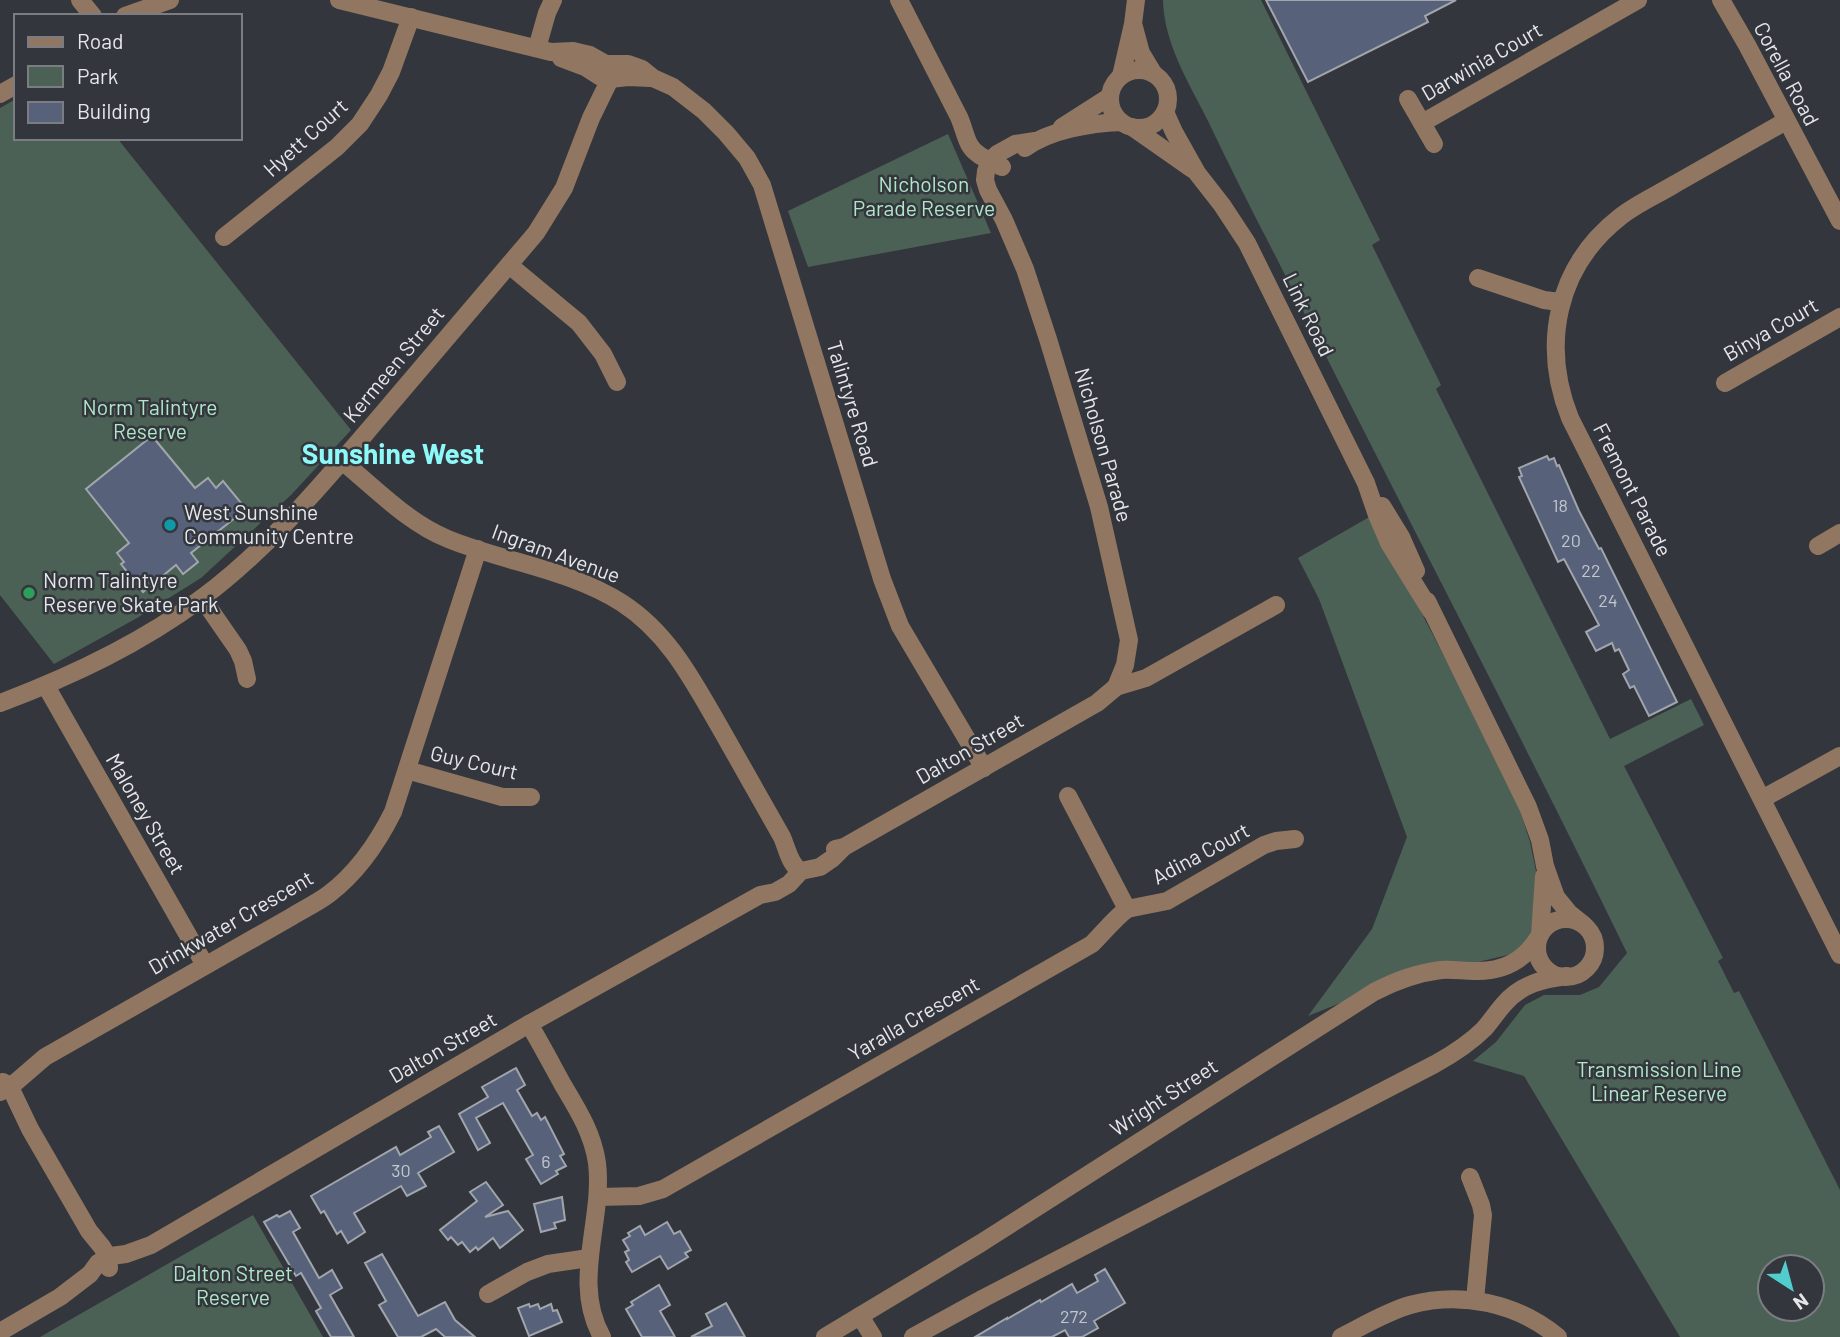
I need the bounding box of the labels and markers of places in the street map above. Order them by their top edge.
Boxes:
place label: West Sunshine Community Centre [184,499,354,548]
marker: West Sunshine Community Centre [162,517,178,533]
place label: Norm Talintyre Reserve Skate Park [43,567,219,616]
marker: Norm Talintyre Reserve Skate Park [21,585,37,601]

